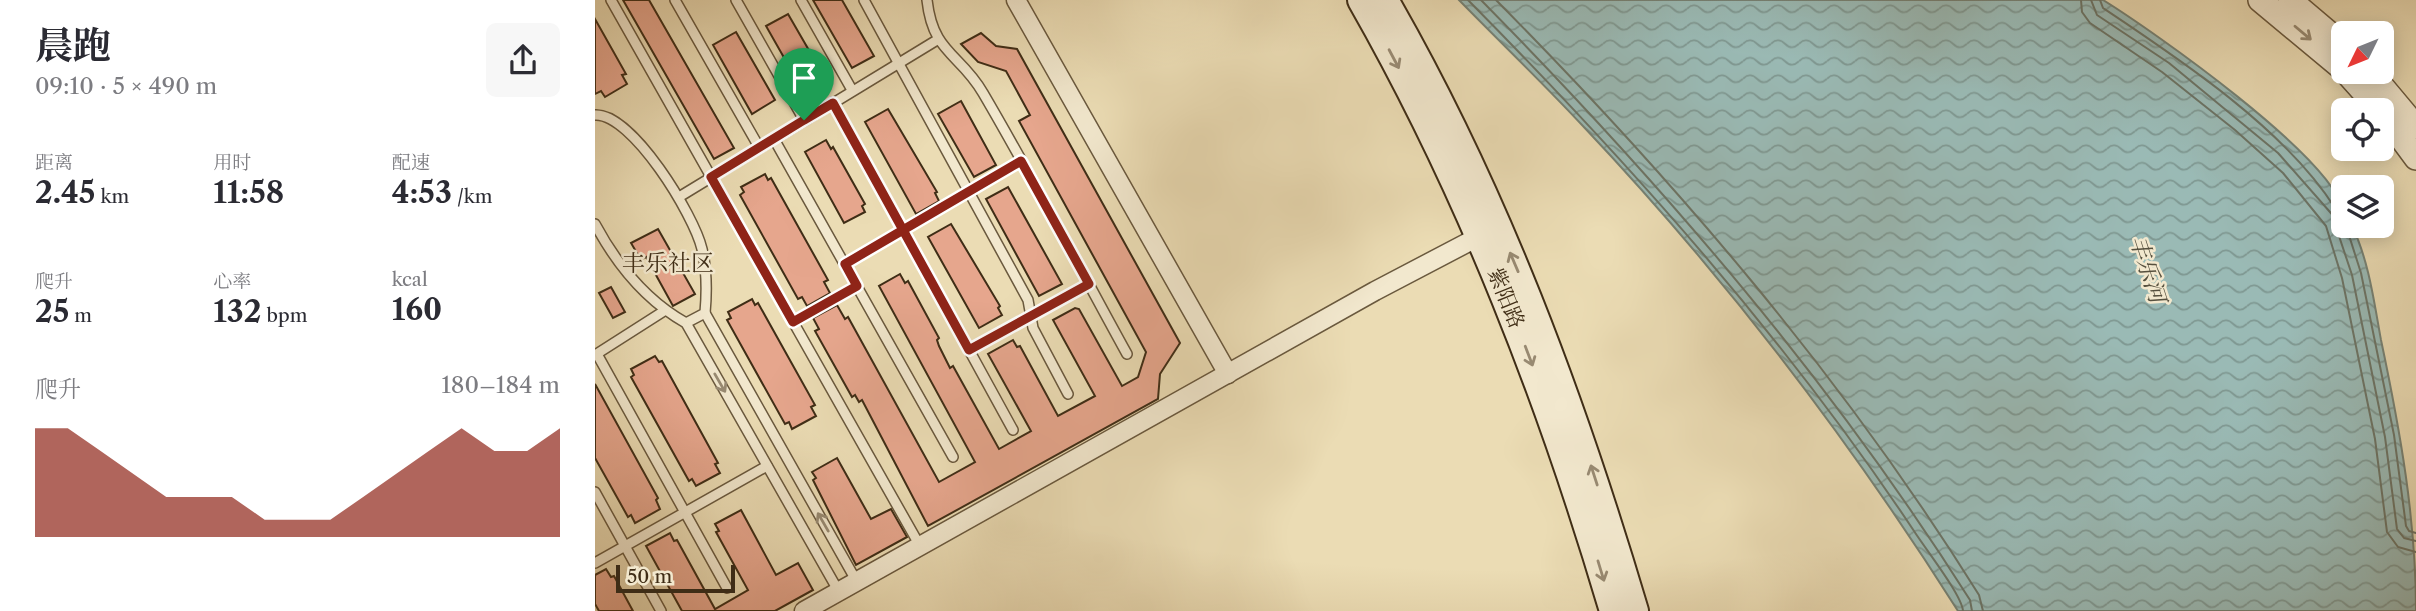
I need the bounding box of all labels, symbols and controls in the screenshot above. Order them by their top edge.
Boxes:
north arrow [2331,21,2394,84]
map controls [2331,21,2394,238]
text: 晨跑 [35,22,111,69]
button: share [486,23,560,97]
one-way arrow [2294,25,2312,41]
pin [774,48,834,120]
one-way arrow [1388,49,1402,69]
icon: arrive [785,59,823,97]
text: 09:10 · 5 × 490 m [35,72,217,100]
button: locate [2331,98,2394,161]
text: 距离 [35,151,73,174]
text: 用时 [213,151,251,174]
text: 配速 [392,151,430,174]
text: 2.45 [35,174,95,211]
text: 11:58 [213,174,284,211]
text: 4:53 [392,174,452,211]
button: layers [2331,175,2394,238]
text: km [95,185,129,208]
text: /km [452,185,492,208]
water label: 丰乐河 [2124,232,2173,310]
district label: 丰乐社区 [622,249,714,277]
one-way arrow [1507,252,1520,274]
street label: 紫阳路 [1483,264,1530,332]
text: kcal [392,268,428,291]
text: 爬升 [35,270,73,293]
text: 心率 [213,270,251,293]
text: 160 [392,291,442,328]
text: 25 [35,293,69,330]
text: 132 [213,293,262,330]
text: m [69,304,92,327]
text: bpm [262,304,307,327]
one-way arrow [1523,344,1536,366]
text: 180–184 m [441,371,560,399]
one-way arrow [713,372,727,392]
text: 爬升 [35,375,81,403]
one-way arrow [1587,465,1599,487]
one-way arrow [816,513,830,533]
one-way arrow [1596,560,1609,582]
scale bar [616,562,735,594]
text: 50 m [627,565,672,588]

